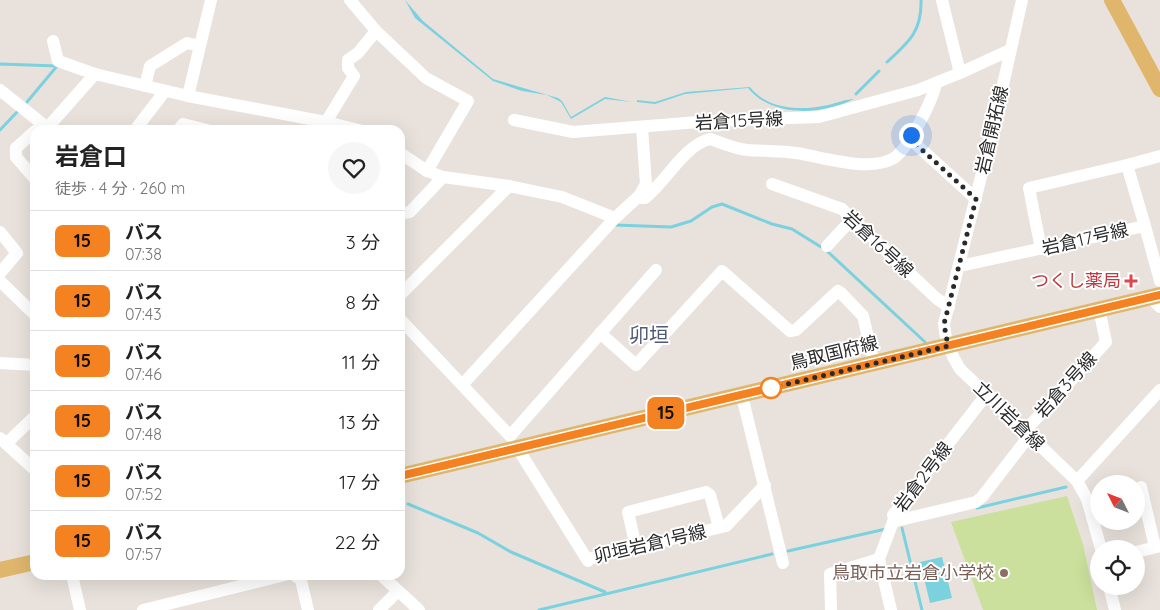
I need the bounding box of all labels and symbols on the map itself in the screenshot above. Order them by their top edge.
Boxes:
street label: 岩倉開拓線 [970,83,1013,176]
street label: 岩倉15号線 [694,107,784,134]
your location [899,123,924,148]
street label: 岩倉16号線 [838,205,918,282]
street label: 岩倉17号線 [1039,217,1130,260]
place label: つくし薬局 [1031,269,1121,292]
marker: つくし薬局 [1125,275,1137,287]
district label: 卯垣 [629,322,669,347]
street label: 鳥取国府線 [787,330,880,375]
street label: 岩倉3号線 [1030,347,1101,423]
street label: 立川岩倉線 [969,376,1050,455]
unlabelled marker [760,377,782,399]
line badge: 15 [644,397,688,429]
street label: 岩倉2号線 [889,437,956,516]
north arrow [1090,475,1145,530]
street label: 卯垣岩倉1号線 [591,519,708,568]
place label: 鳥取市立岩倉小学校 [832,561,994,584]
marker: 鳥取市立岩倉小学校 [998,567,1010,579]

